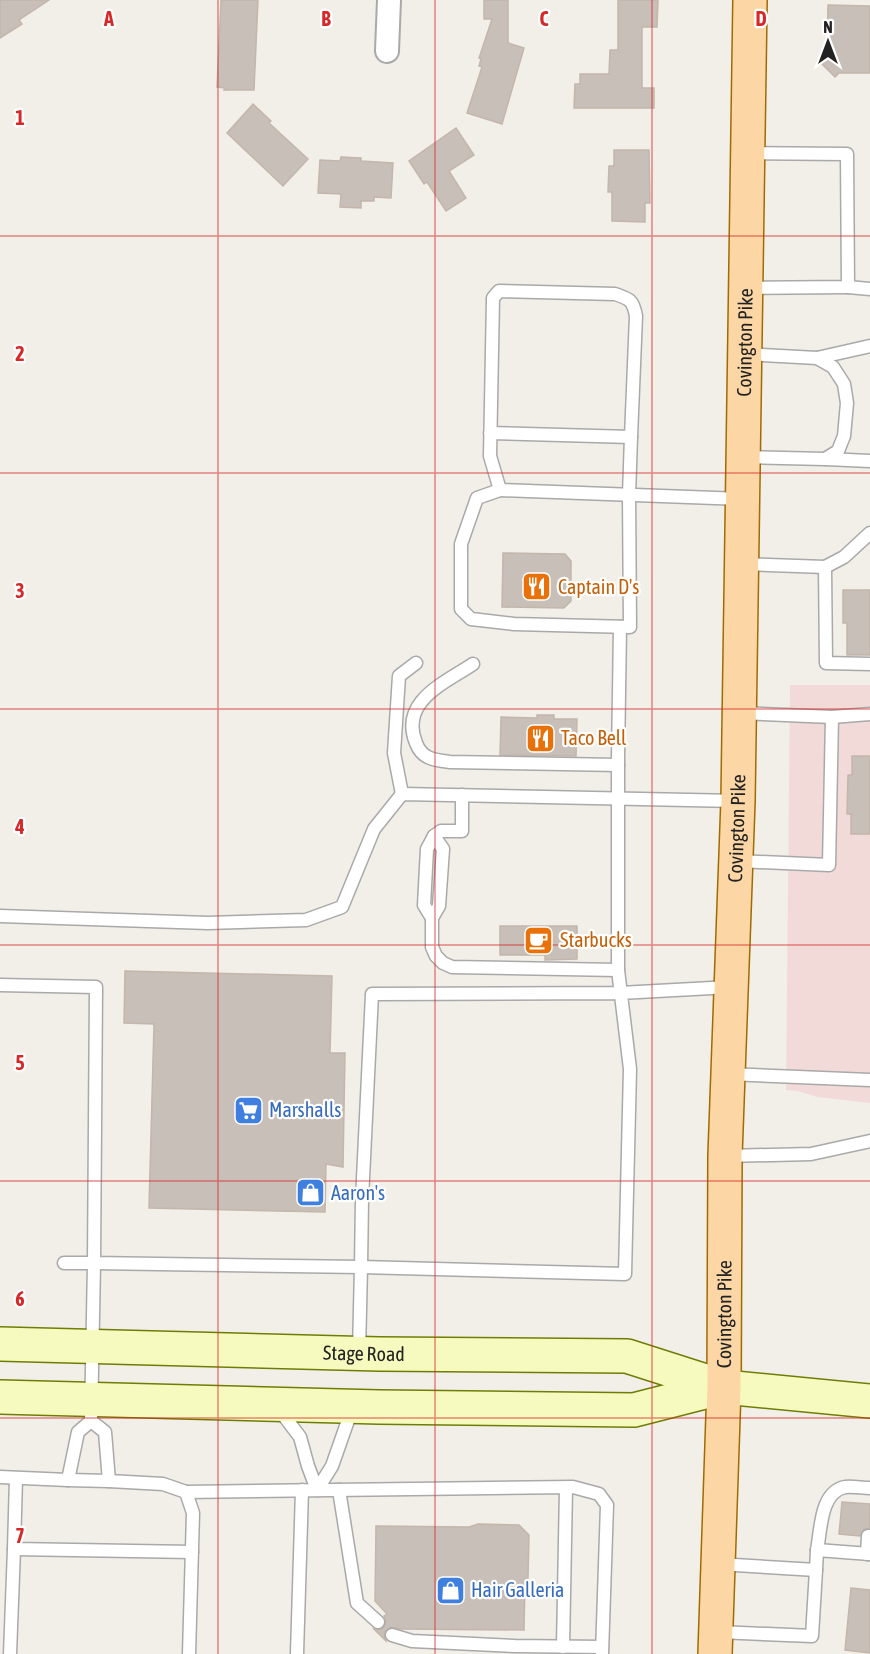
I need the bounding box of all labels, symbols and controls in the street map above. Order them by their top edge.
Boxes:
text: A [103,7,114,30]
text: B [321,7,331,30]
text: C [540,7,549,30]
text: D [755,7,767,30]
north arrow [798,12,858,72]
text: N [823,18,833,36]
text: 1 [15,106,25,129]
street label: Covington Pike [732,288,757,397]
text: 2 [15,342,25,365]
restaurant icon: Captain D's [521,571,553,603]
place label: Captain D's [558,575,639,598]
text: 3 [15,579,25,602]
restaurant icon: Taco Bell [524,722,556,754]
place label: Taco Bell [561,726,627,749]
street label: Covington Pike [723,774,749,883]
text: 4 [14,815,25,838]
cafe icon: Starbucks [523,924,555,956]
place label: Starbucks [560,928,632,951]
text: 5 [15,1051,25,1074]
supermarket icon: Marshalls [232,1094,264,1126]
place label: Marshalls [269,1098,341,1121]
shop icon: Aaron's [294,1177,326,1209]
place label: Aaron's [331,1181,385,1204]
street label: Covington Pike [712,1260,736,1368]
text: 6 [15,1287,25,1310]
street label: Stage Road [323,1341,405,1365]
text: 7 [15,1524,25,1547]
shop icon: Hair Galleria [434,1574,466,1606]
place label: Hair Galleria [471,1578,564,1601]

